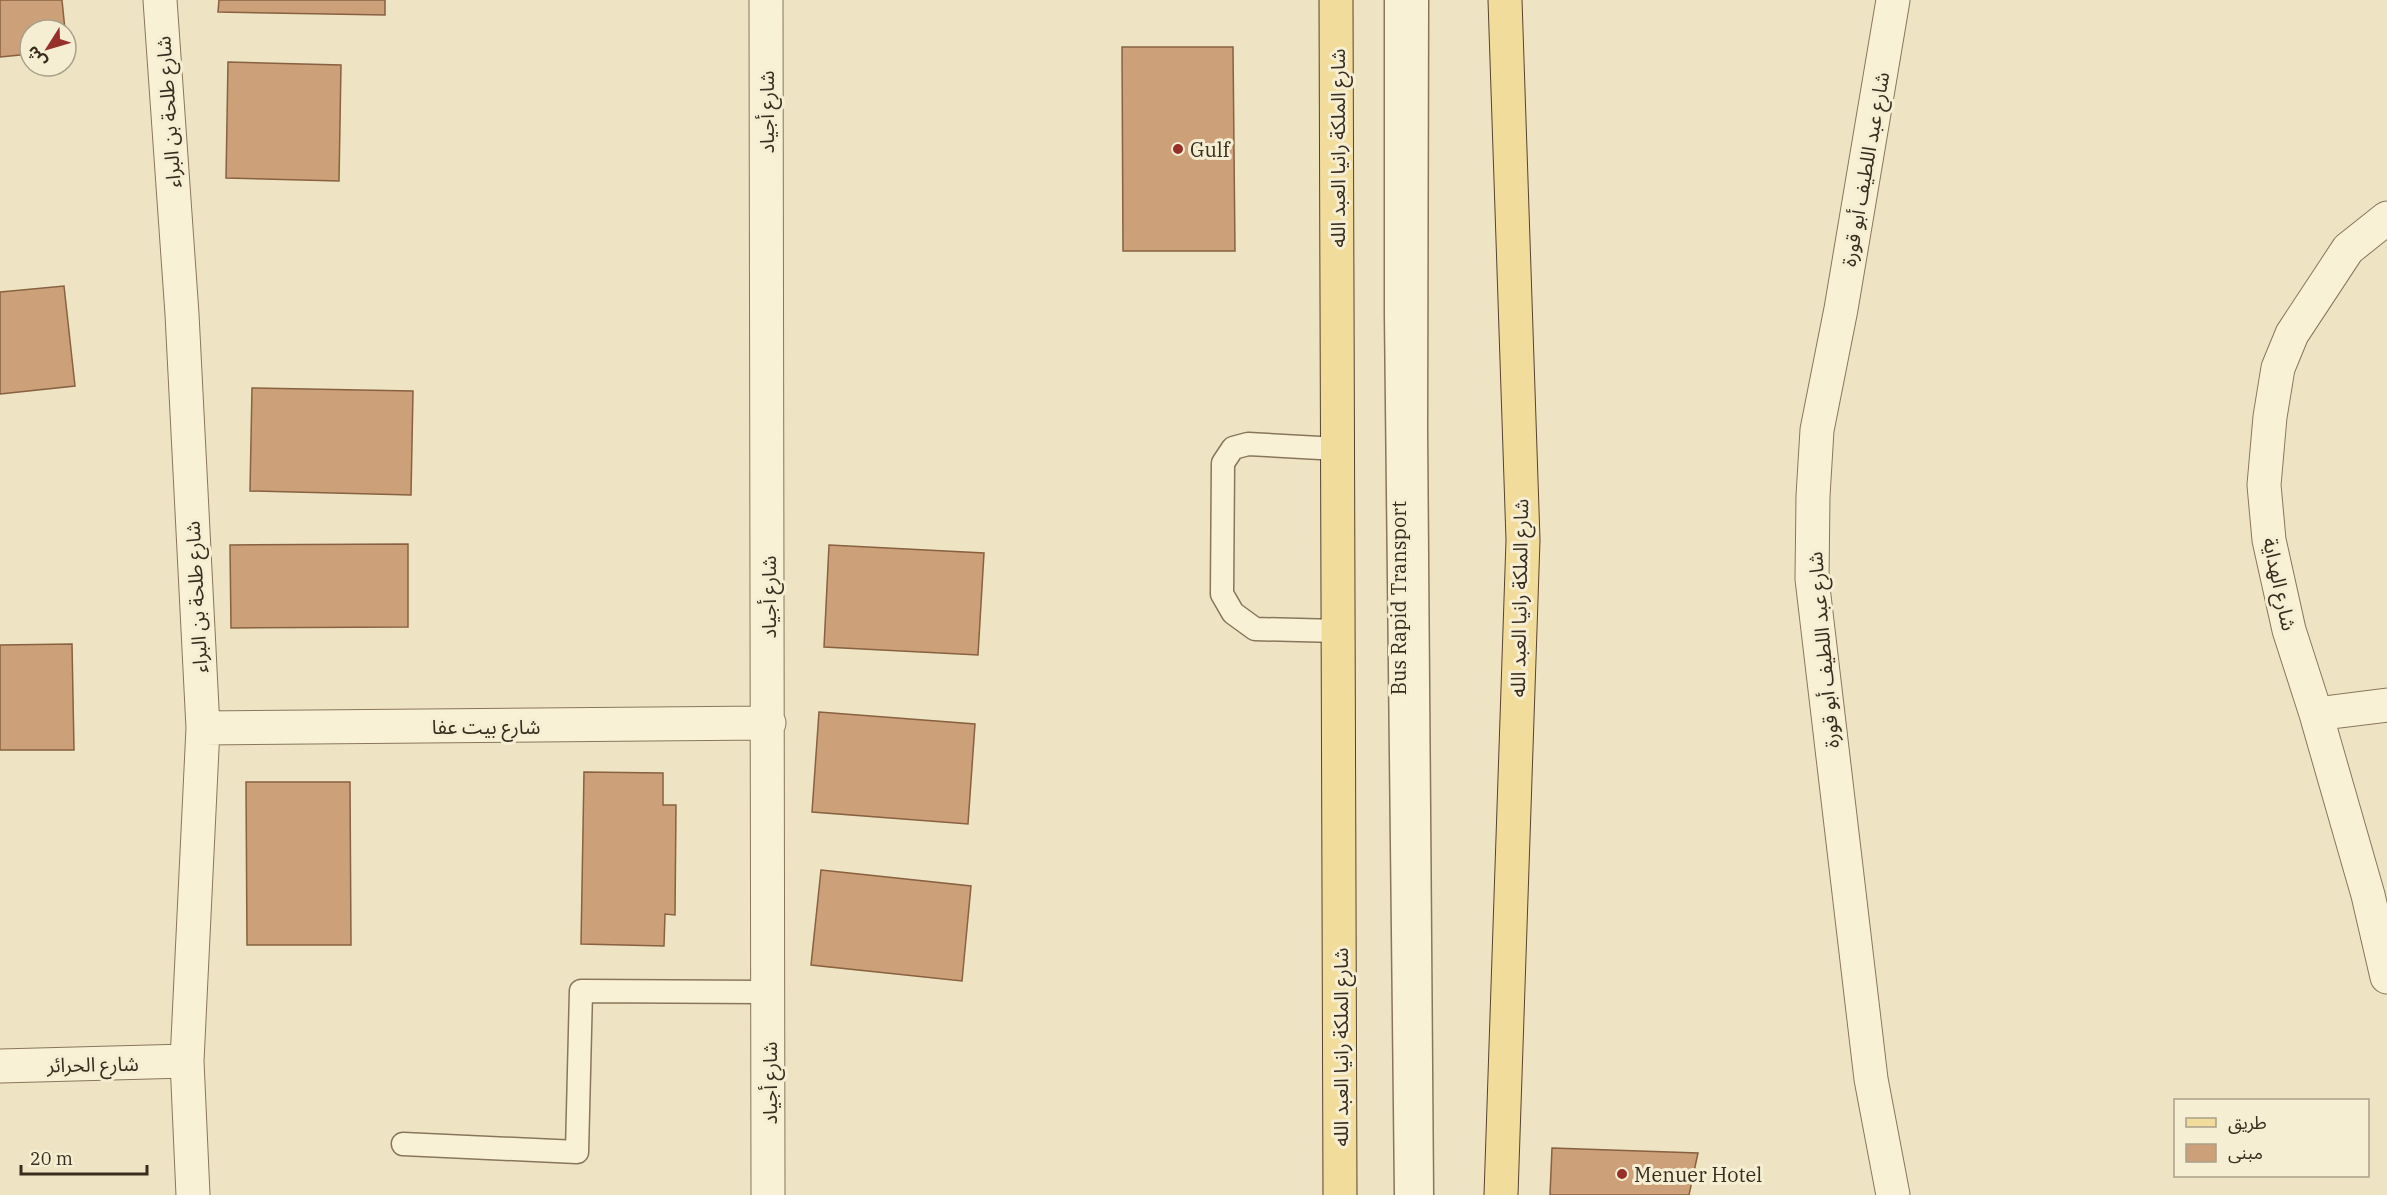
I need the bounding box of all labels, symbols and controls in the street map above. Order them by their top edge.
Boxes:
north arrow [18,18,78,78]
street label: شارع طلحة بن البراء [149,35,189,189]
text: ش [21,42,51,72]
street label: شارع الملكة رانيا العبد الله [1324,49,1353,247]
street label: شارع عبد اللطيف أبو قورة [1835,70,1897,269]
street label: شارع أجياد [753,71,782,153]
place label: Gulf [1190,136,1231,163]
marker: Gulf [1171,142,1185,156]
street label: شارع الملكة رانيا العبد الله [1504,498,1536,698]
street label: Bus Rapid Transport [1385,501,1412,695]
street label: شارع طلحة بن البراء [179,520,215,674]
street label: شارع الهداية [2255,535,2303,634]
street label: شارع عبد اللطيف أبو قورة [1801,550,1847,749]
street label: شارع أجياد [755,556,784,638]
street label: شارع بيت عفا [432,713,540,742]
street label: شارع الملكة رانيا العبد الله [1327,948,1356,1146]
street label: شارع أجياد [756,1042,785,1124]
street label: شارع الحرائر [46,1050,139,1080]
legend [2174,1099,2369,1177]
text: طريق [2228,1111,2267,1134]
scale bar [21,1138,147,1176]
text: مبنى [2228,1141,2263,1164]
text: 20 m [30,1147,73,1170]
place label: Menuer Hotel [1634,1161,1762,1188]
marker: Menuer Hotel [1615,1167,1629,1181]

